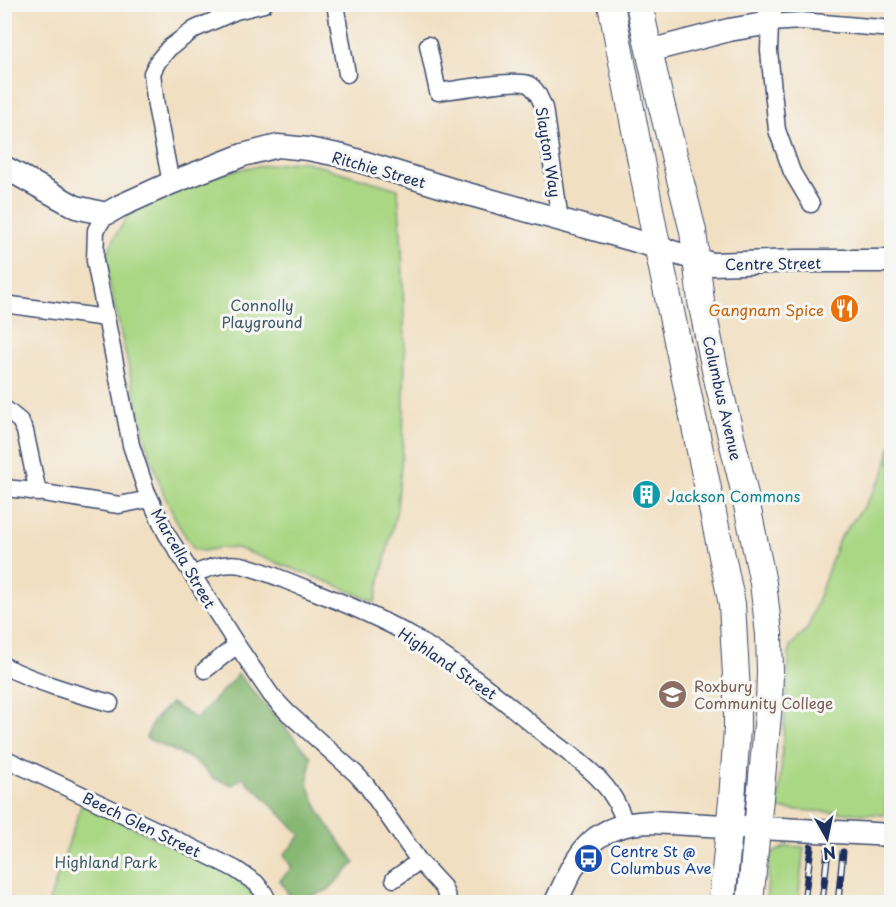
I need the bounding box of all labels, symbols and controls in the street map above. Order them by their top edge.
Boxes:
street label: Slayton Way [530,105,568,199]
street label: Ritchie Street [329,145,429,193]
street label: Centre Street [725,251,822,275]
park label: Connolly Playground [221,293,303,333]
restaurant icon: Gangnam Spice [829,293,861,325]
place label: Gangnam Spice [709,298,824,321]
street label: Columbus Avenue [698,334,748,462]
building icon: Jackson Commons [630,479,662,511]
place label: Jackson Commons [667,484,800,507]
street label: Marcella Street [146,504,222,612]
street label: Highland Street [394,621,502,705]
place label: Roxbury Community College [694,674,833,714]
school or university icon: Roxbury Community College [657,678,689,710]
street label: Beech Glen Street [79,785,205,863]
north arrow [797,808,857,868]
place label: Centre St @ Columbus Ave [610,839,712,879]
text: N [821,841,838,867]
bus stop icon: Centre St @ Columbus Ave [573,843,605,875]
park label: Highland Park [55,850,157,873]

